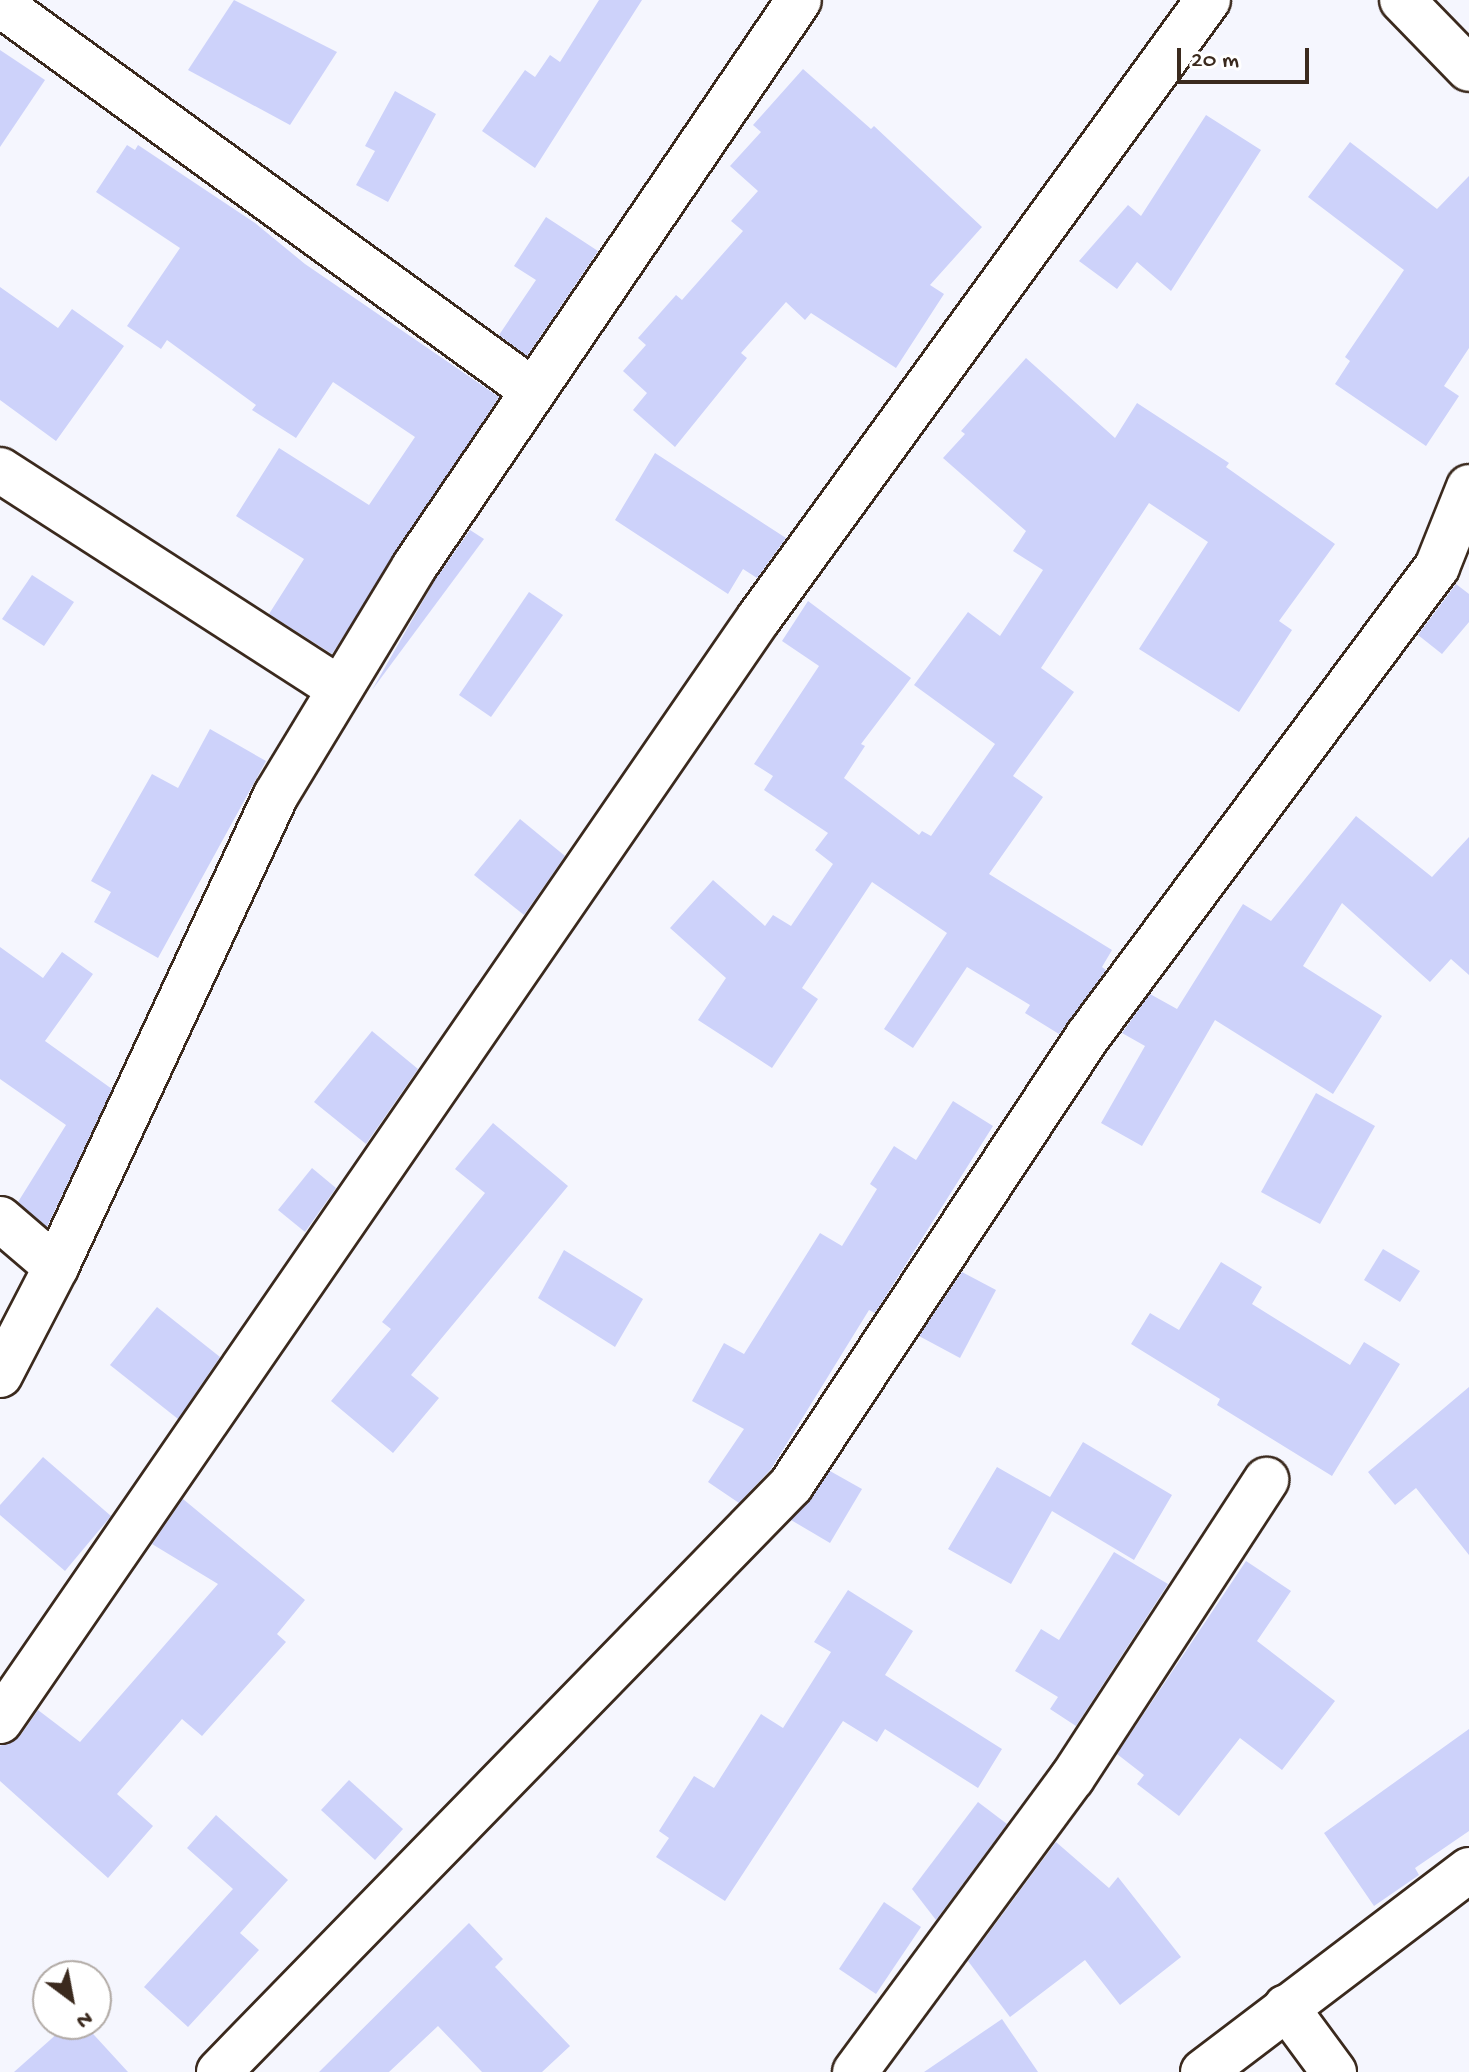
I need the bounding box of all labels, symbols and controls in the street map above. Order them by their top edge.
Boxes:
scale bar [1181,32,1313,82]
text: 20 m [1191,47,1239,76]
north arrow [32,1960,112,2040]
text: N [71,2004,97,2033]

